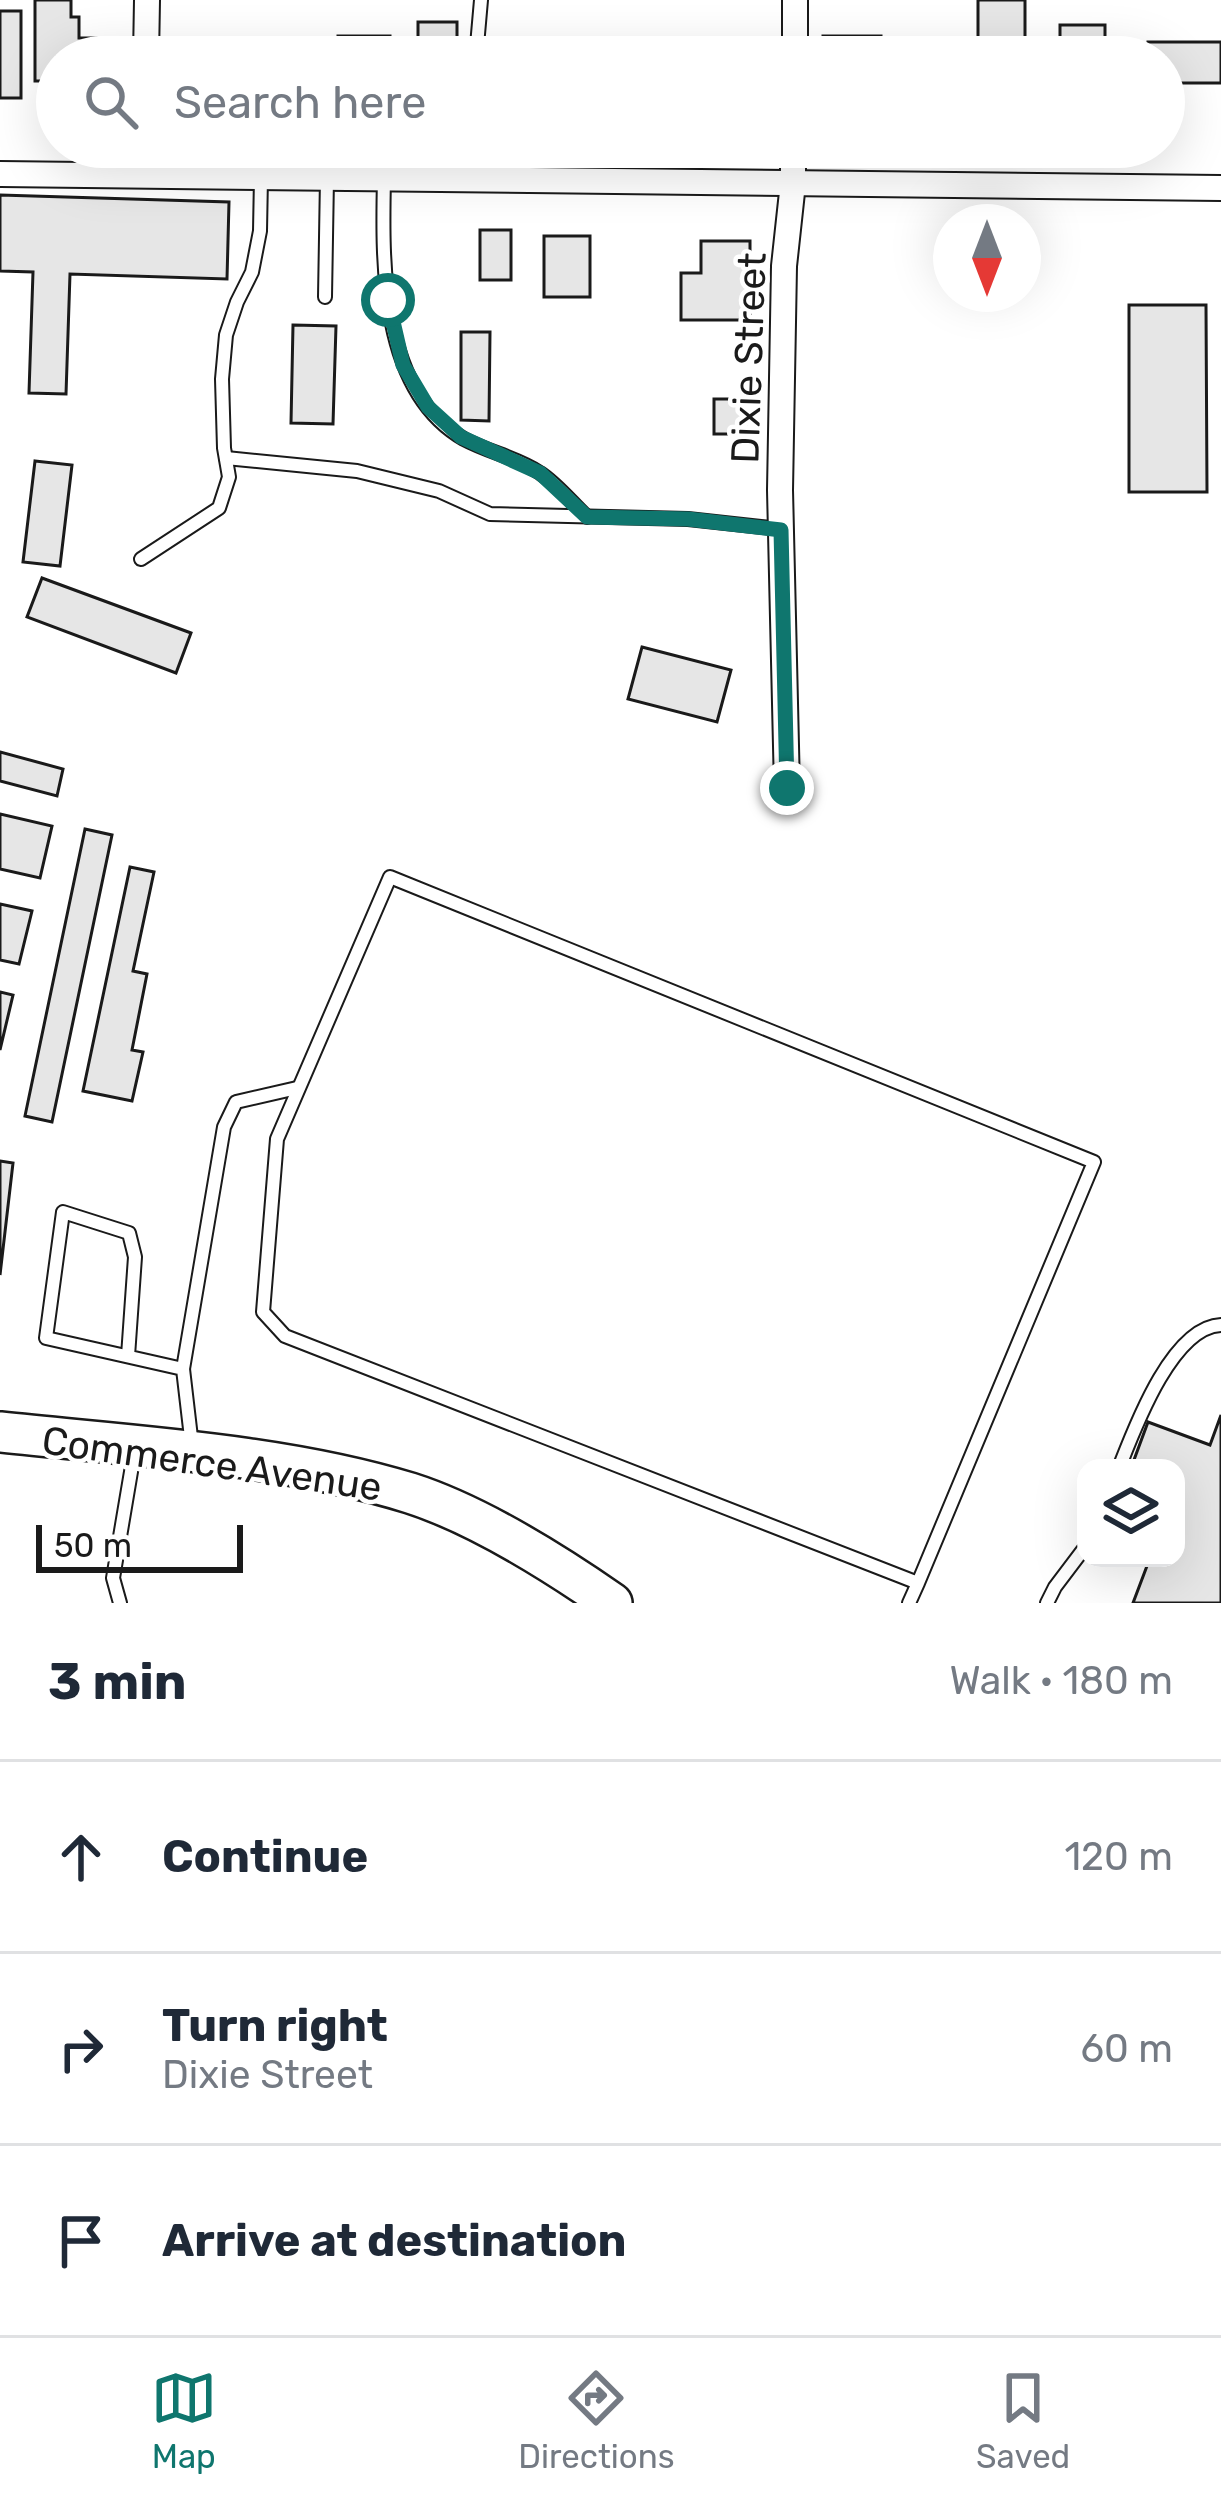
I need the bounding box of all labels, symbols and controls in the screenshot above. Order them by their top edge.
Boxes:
search box [36,36,1185,168]
icon: search [78,69,144,135]
text: Search here [174,76,426,129]
north arrow [933,204,1041,312]
street label: Dixie Street [722,252,776,464]
route start [361,273,415,327]
route end [760,761,814,815]
street label: Commerce Avenue [39,1417,385,1511]
map controls [1077,1459,1185,1567]
button: layers [1077,1459,1185,1567]
scale bar [36,1519,243,1572]
text: 50 m [54,1526,132,1565]
text: 3 min [48,1651,187,1712]
text: Walk · 180 m [949,1658,1173,1704]
icon: ahead [48,1824,114,1890]
text: Continue [162,1830,368,1883]
text: 120 m [1064,1834,1173,1880]
text: Turn right [162,1999,388,2052]
icon: right [48,2016,114,2082]
text: 60 m [1080,2026,1173,2072]
text: Dixie Street [162,2052,373,2098]
icon: arrive [48,2208,114,2274]
text: Arrive at destination [162,2214,627,2267]
tab: Map [151,2365,217,2476]
tab: Directions [518,2365,675,2476]
tab: Saved [976,2365,1070,2476]

